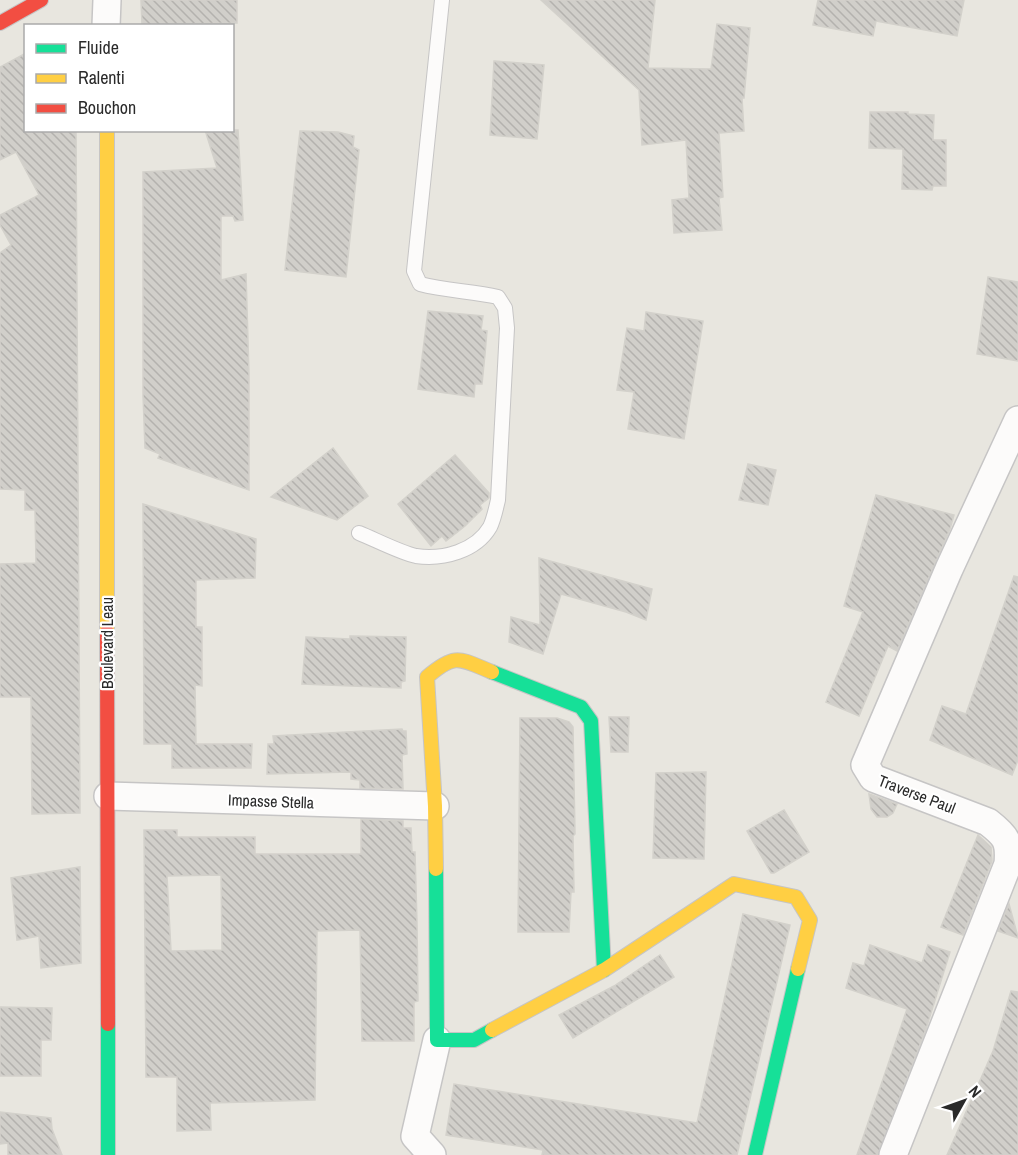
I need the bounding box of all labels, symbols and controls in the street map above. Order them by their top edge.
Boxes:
legend [24,24,234,132]
text: Fluide [78,35,119,60]
text: Ralenti [78,65,125,90]
text: Bouchon [78,95,136,120]
street label: Boulevard Leau [96,597,118,689]
street label: Traverse Paul [875,769,959,819]
street label: Impasse Stella [228,789,315,814]
north arrow [934,1071,994,1131]
text: N [964,1081,987,1102]

